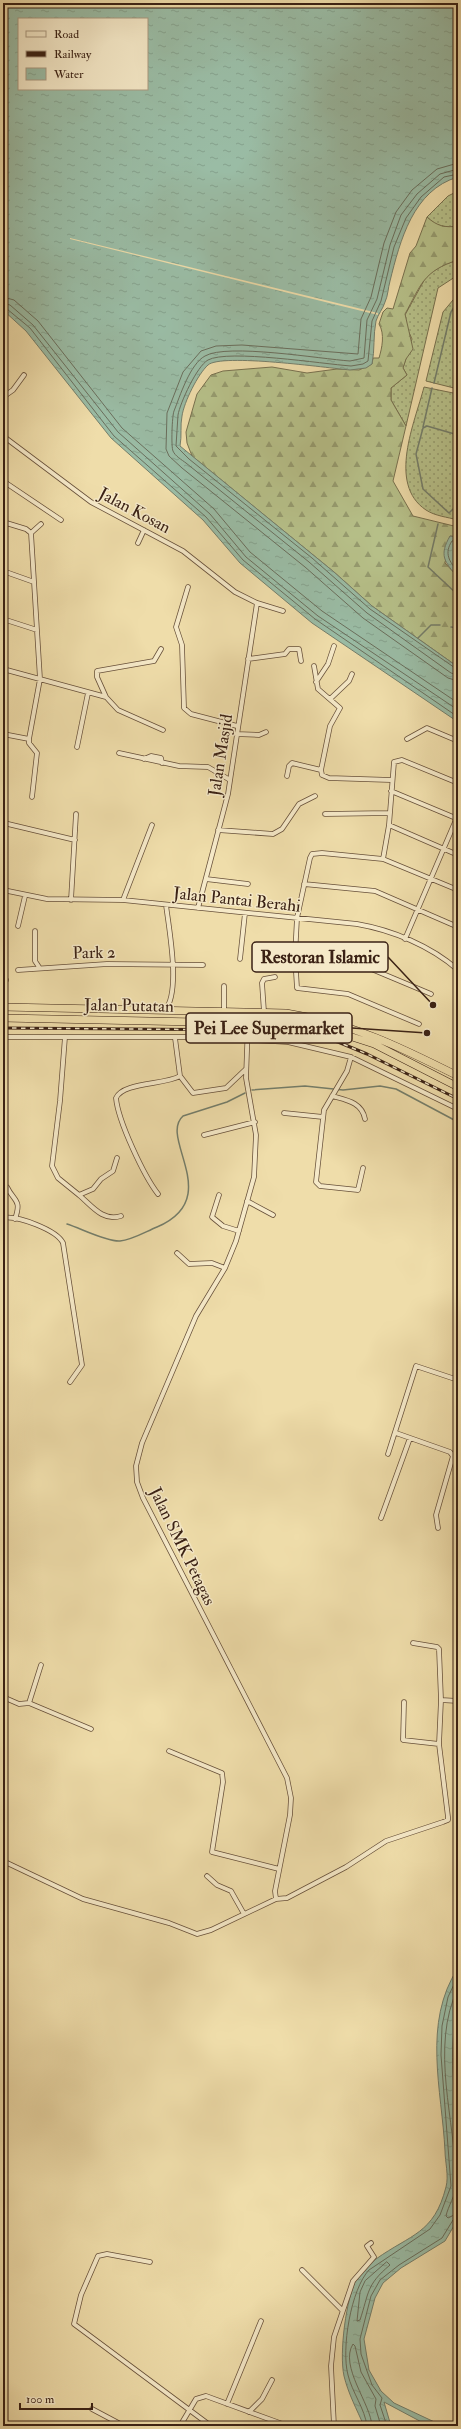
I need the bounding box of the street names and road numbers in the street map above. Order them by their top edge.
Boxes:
street label: Jalan Kosan [94,482,175,539]
street label: Jalan Masjid [203,712,238,799]
street label: Jalan Pantai Berahi [171,882,302,918]
street label: Park 2 [72,942,116,963]
street label: Jalan Putatan [83,994,174,1018]
street label: Jalan SMK Petagas [144,1483,220,1609]

